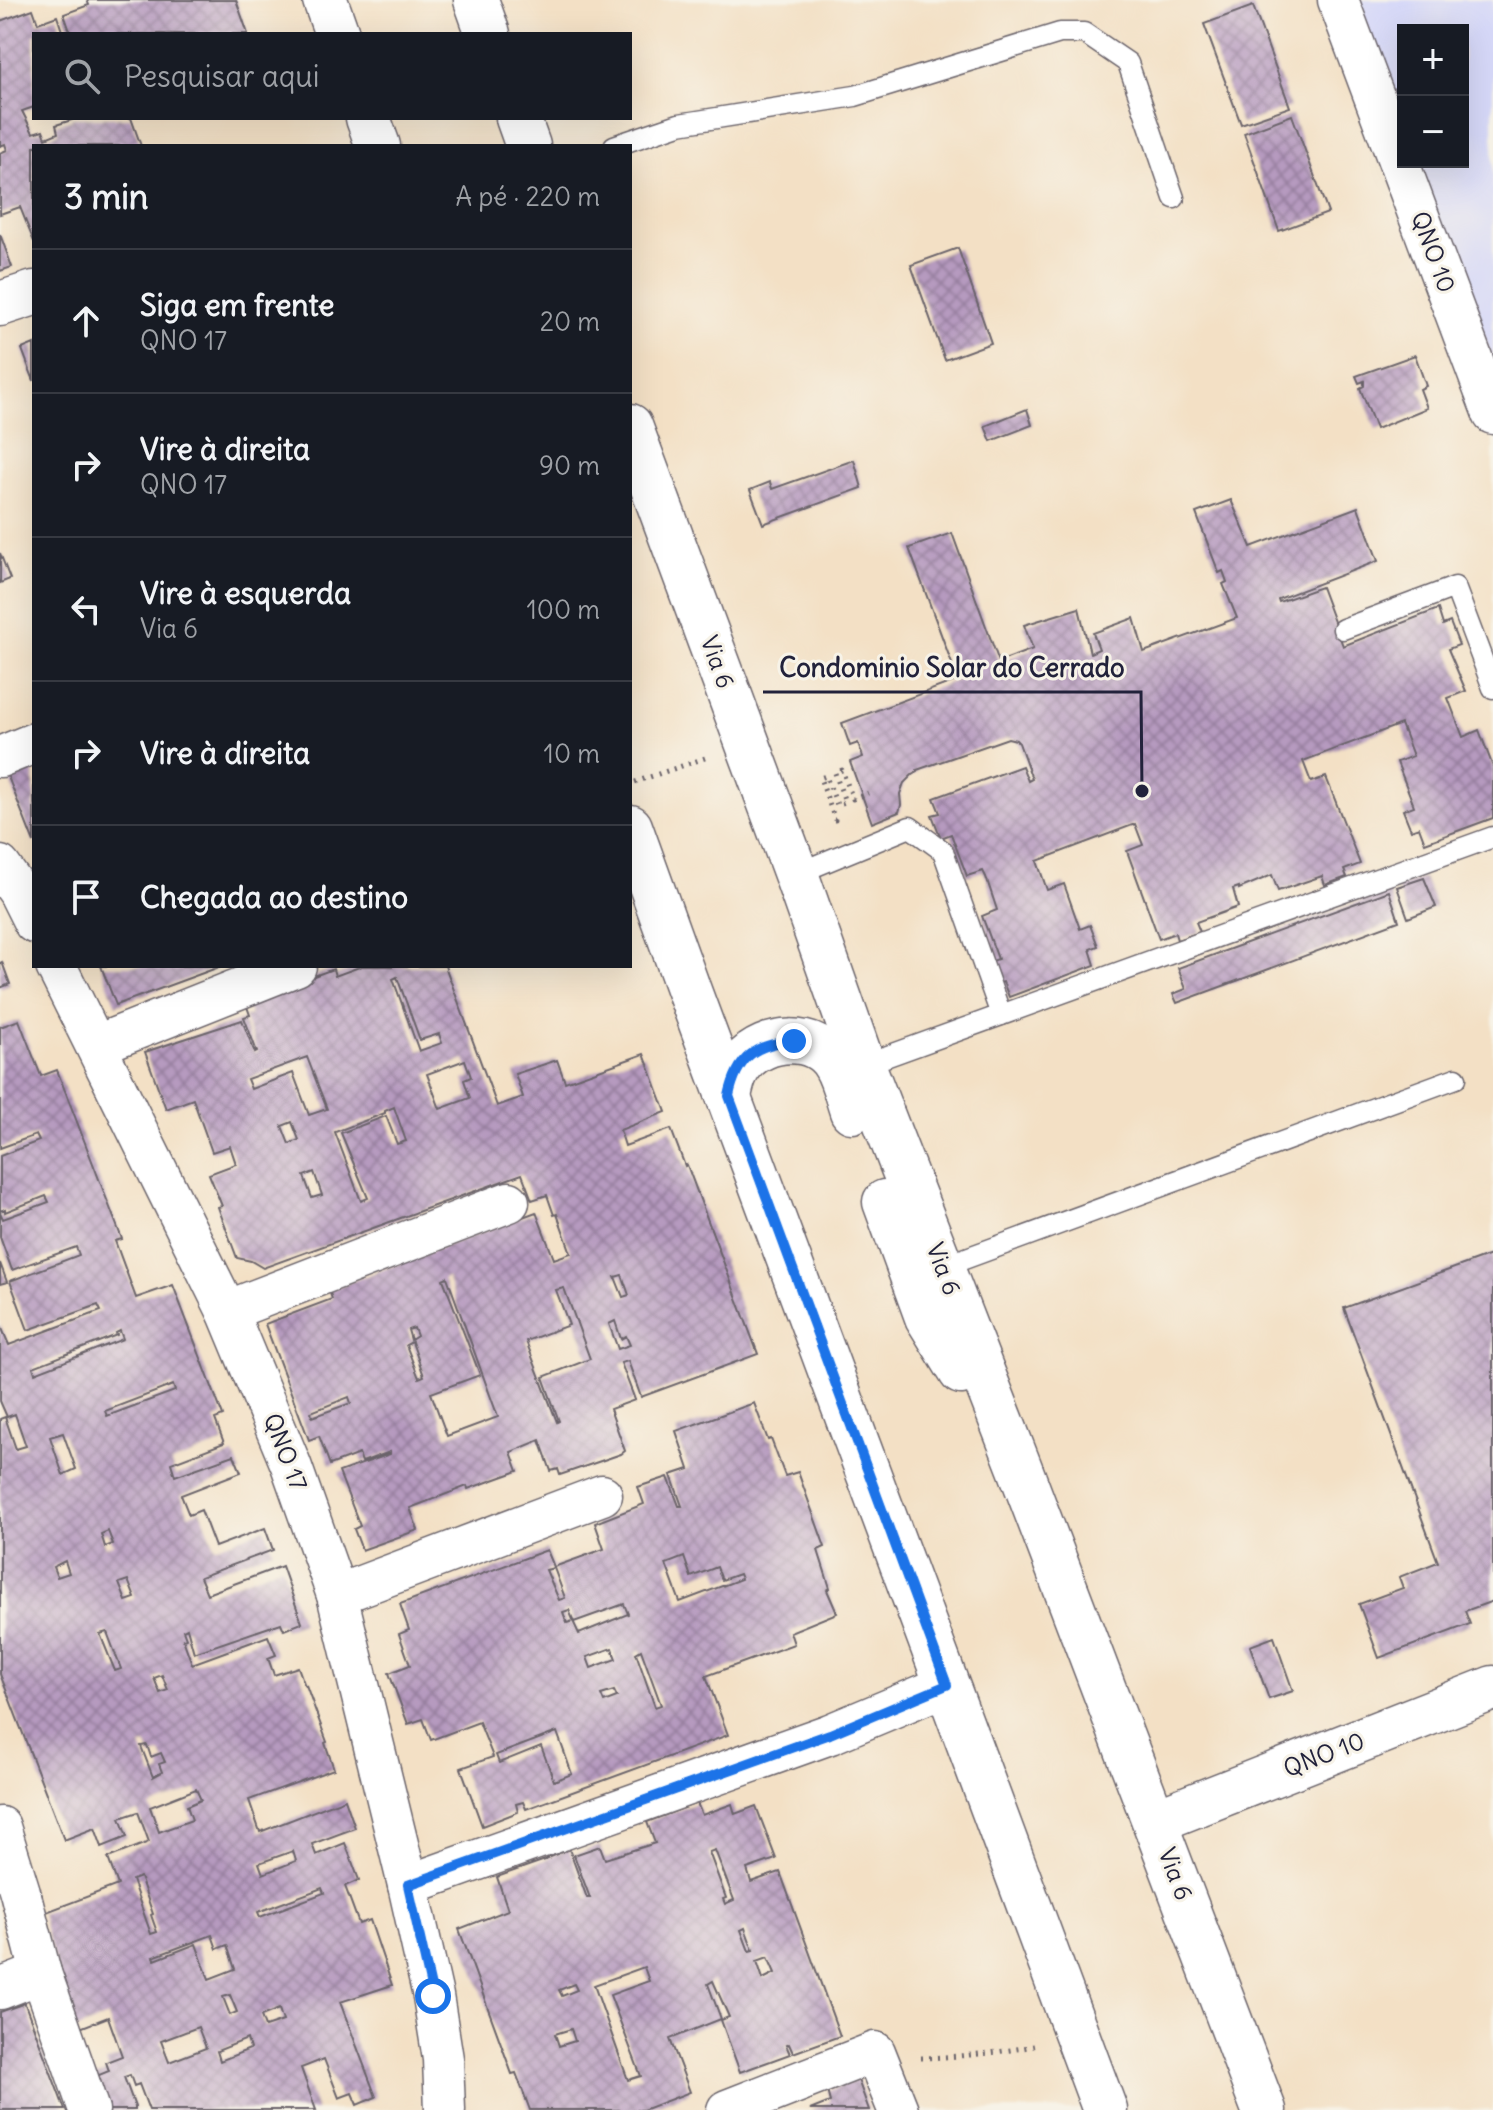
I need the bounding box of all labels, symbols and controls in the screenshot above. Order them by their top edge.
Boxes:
map controls [1397,24,1469,168]
button: + [1397,24,1469,96]
search box [32,32,632,120]
icon: search [60,54,104,98]
text: Pesquisar aqui [124,57,320,95]
button: − [1397,96,1469,168]
text: 3 min [64,175,149,218]
text: A pé · 220 m [456,180,600,213]
street label: QNO 10 [1405,207,1462,296]
text: Siga em frente [140,286,334,324]
icon: ahead [64,299,108,343]
text: 20 m [540,305,600,338]
text: QNO 17 [140,324,227,357]
text: Vire à direita [140,430,310,468]
icon: right [64,443,108,487]
text: 90 m [539,449,600,482]
text: QNO 17 [140,468,227,501]
text: Vire à esquerda [140,574,351,612]
icon: left [64,587,108,631]
text: 100 m [526,593,600,626]
text: Via 6 [140,612,198,645]
street label: Via 6 [695,631,741,692]
callout: Condominio Solar do Cerrado [763,642,1141,692]
text: Condominio Solar do Cerrado [779,651,1125,684]
icon: right [64,731,108,775]
text: Vire à direita [140,734,310,772]
text: 10 m [544,737,600,770]
icon: arrive [64,875,108,919]
text: Chegada ao destino [140,878,408,916]
route end [776,1023,812,1059]
street label: Via 6 [920,1238,968,1299]
street label: QNO 17 [258,1409,314,1495]
street label: QNO 10 [1279,1725,1368,1783]
street label: Via 6 [1152,1843,1200,1904]
route start [415,1978,451,2014]

